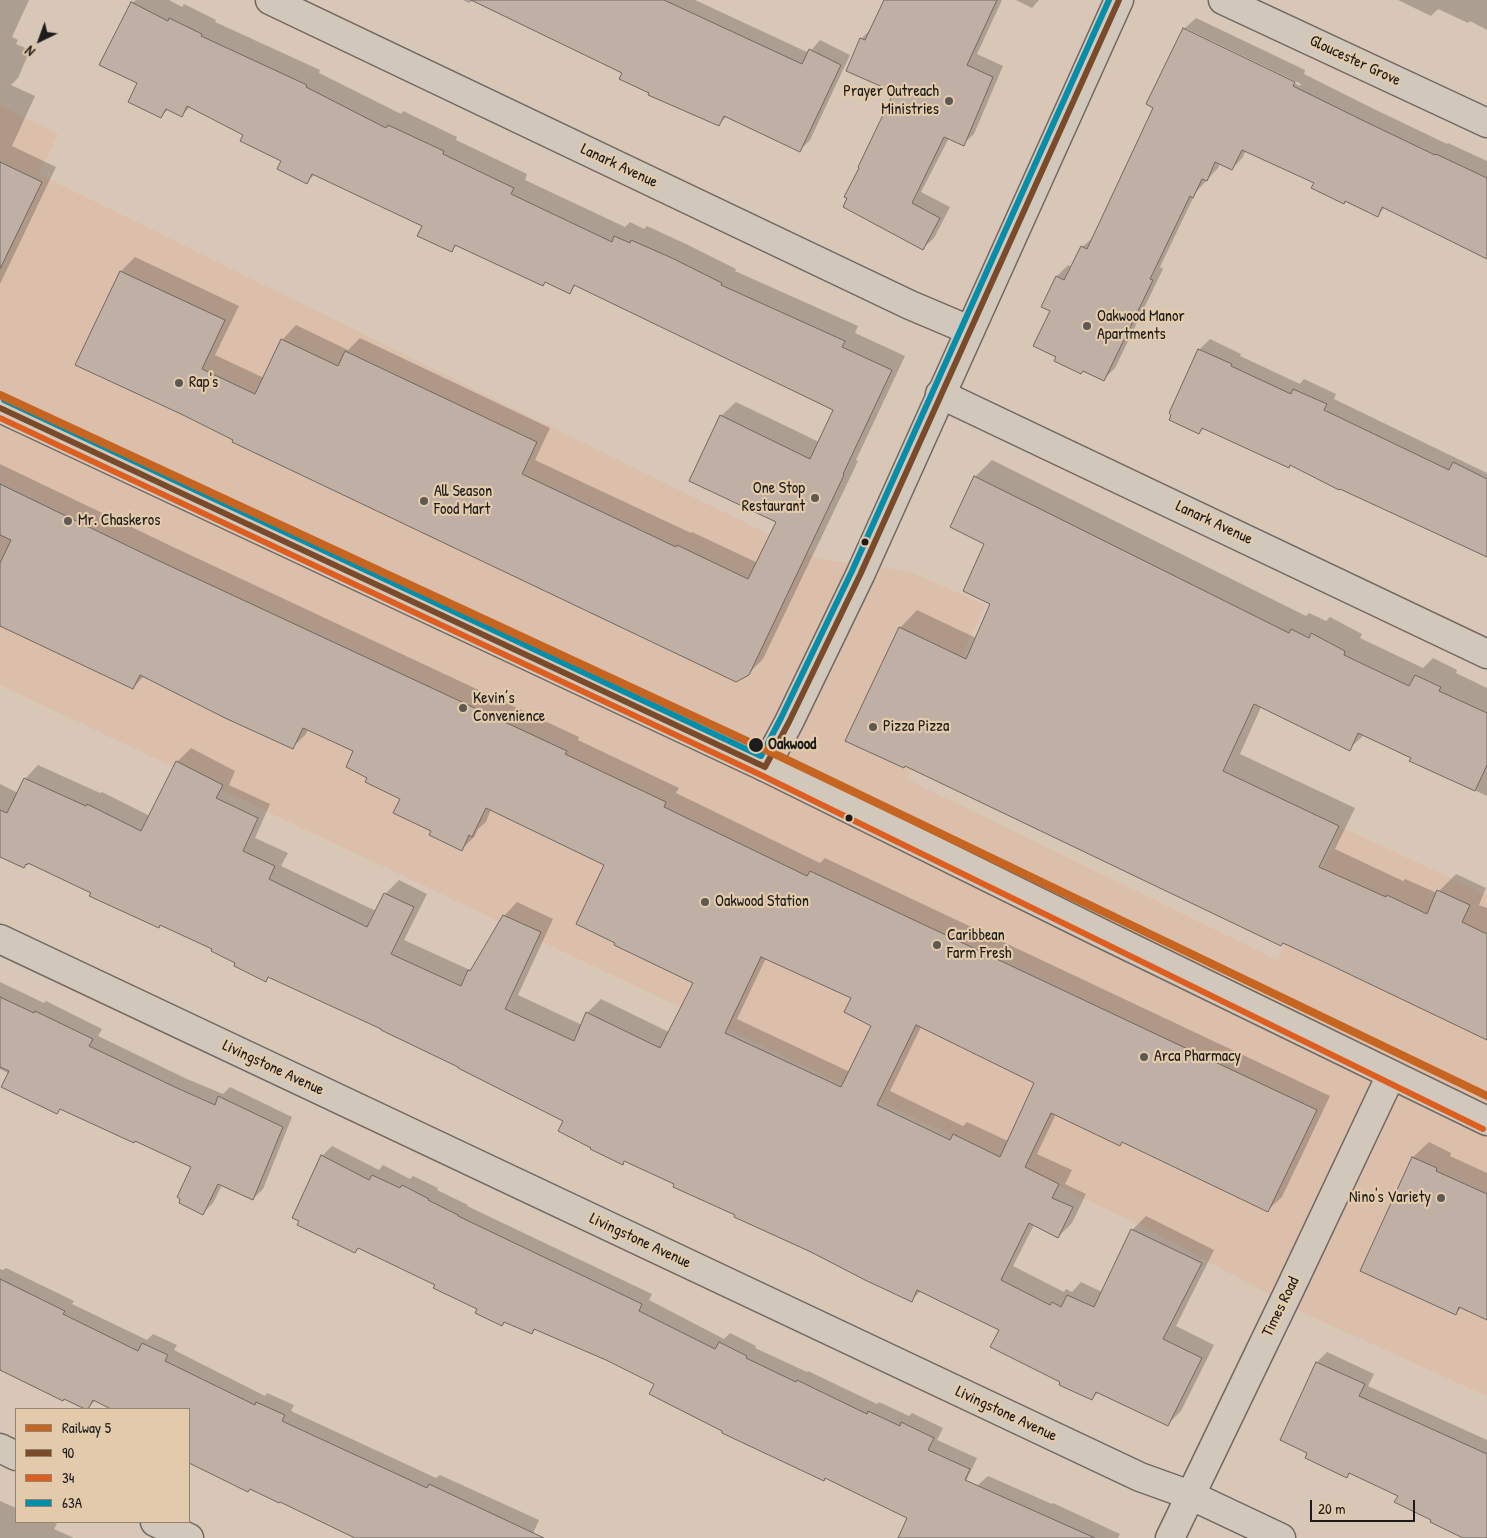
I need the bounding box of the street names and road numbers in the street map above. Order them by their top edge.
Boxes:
street label: Gloucester Grove [1306,32,1404,90]
street label: Lanark Avenue [577,140,661,192]
street label: Lanark Avenue [1172,497,1256,549]
street label: Livingstone Avenue [219,1036,327,1100]
street label: Livingstone Avenue [586,1209,694,1273]
street label: Times Road [1258,1274,1304,1340]
street label: Livingstone Avenue [952,1382,1060,1446]

